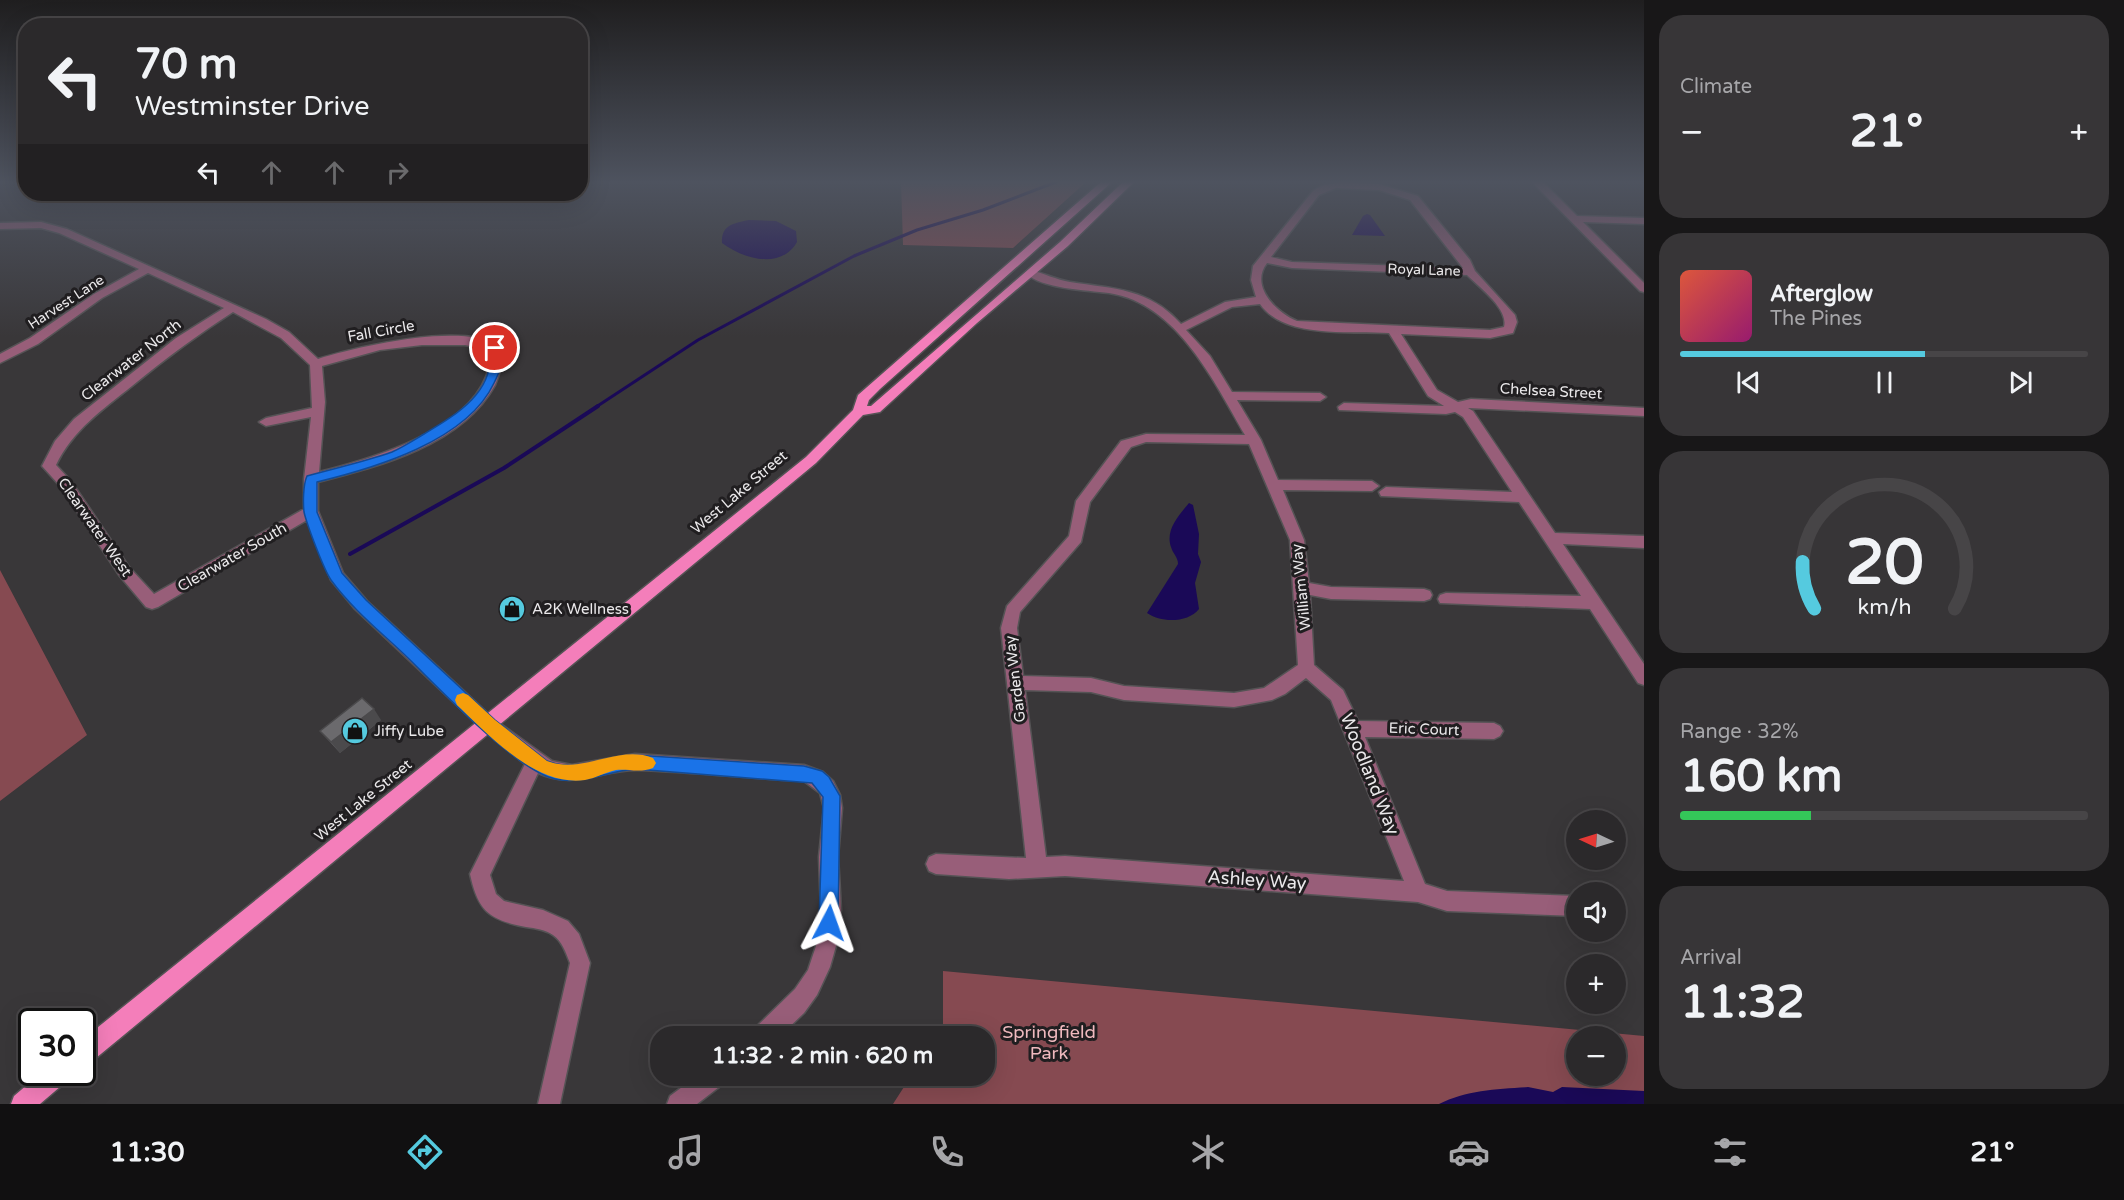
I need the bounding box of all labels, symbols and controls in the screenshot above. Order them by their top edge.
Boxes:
text: 70 m [135,39,237,90]
icon: left [36,42,114,120]
text: Climate [1680,75,1752,99]
text: Westminster Drive [135,90,370,123]
text: 21° [1850,105,1923,159]
text: − [1680,113,1704,152]
text: + [2069,113,2088,152]
icon: left [192,156,225,189]
icon: ahead [255,156,288,189]
icon: ahead [318,156,351,189]
icon: right [381,156,414,189]
street label: Royal Lane [1387,260,1461,280]
street label: Harvest Lane [25,271,107,333]
text: Afterglow [1770,281,1873,307]
text: The Pines [1770,307,1862,331]
street label: Clearwater North [77,315,185,405]
street label: Fall Circle [346,316,416,346]
pin [469,322,520,373]
icon: arrive [478,331,511,364]
icon: previous [1732,366,1765,399]
icon: pause [1868,366,1901,399]
icon: next [2004,366,2037,399]
street label: Chelsea Street [1499,379,1603,403]
street label: West Lake Street [687,446,791,538]
street label: Clearwater West [54,474,136,580]
street label: Clearwater South [174,518,290,596]
text: 20 [1845,526,1923,601]
street label: William Way [1288,543,1314,631]
shop icon: A2K Wellness [497,594,527,624]
text: km/h [1857,594,1911,620]
place label: A2K Wellness [532,600,629,618]
street label: Garden Way [1001,635,1029,723]
street label: Woodland Way [1336,710,1405,838]
shop icon: Jiffy Lube [340,716,370,746]
street label: Eric Court [1388,719,1460,739]
text: Range · 32% [1680,720,1799,744]
place label: Jiffy Lube [374,722,444,740]
text: 160 km [1680,750,1842,804]
street label: West Lake Street [311,755,416,845]
north arrow [1566,810,1626,870]
map controls [1566,810,1626,1086]
street label: Ashley Way [1207,866,1308,894]
button: sound [1566,882,1626,942]
position arrow [797,891,861,955]
text: Arrival [1680,946,1742,970]
button: + [1566,954,1626,1014]
text: 11:32 [1680,976,1805,1030]
speed limit sign: 30 [18,1008,96,1086]
park label: Springfield Park [1002,1021,1096,1064]
button: − [1566,1026,1626,1086]
text: 11:32 · 2 min · 620 m [712,1043,933,1069]
icon: directions [404,1131,446,1173]
icon: music [665,1131,707,1173]
icon: phone [926,1131,968,1173]
icon: climate [1187,1131,1229,1173]
icon: car [1448,1131,1490,1173]
icon: filters [1709,1131,1751,1173]
text: 11:30 [110,1136,184,1169]
text: 21° [1970,1136,2014,1169]

